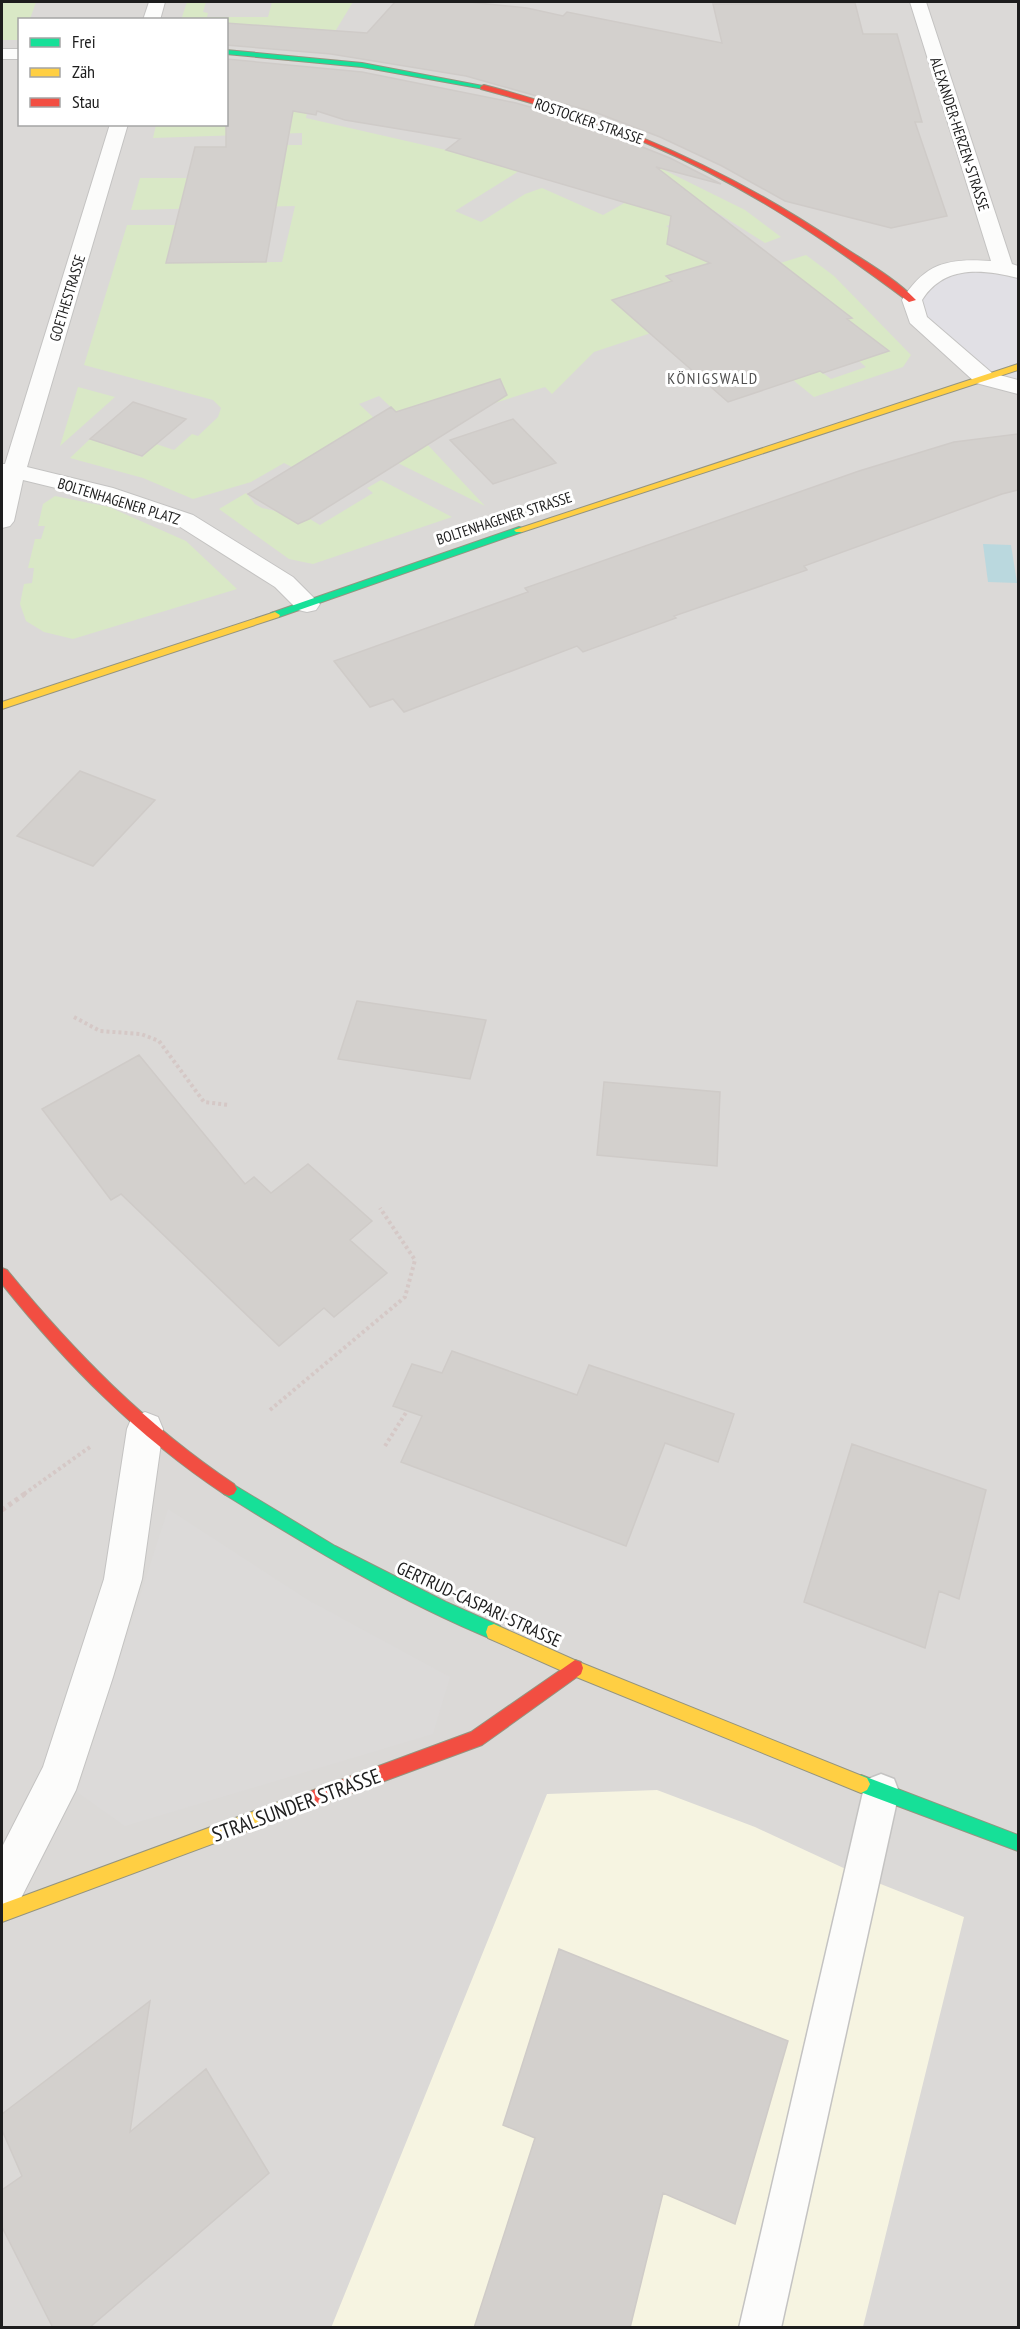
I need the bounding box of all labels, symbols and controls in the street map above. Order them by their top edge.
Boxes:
legend [18,18,228,126]
text: Frei [72,30,96,53]
street label: ALEXANDER-HERZEN-STRASSE [926,55,994,213]
text: Zäh [72,60,95,83]
text: Stau [72,90,100,113]
street label: ROSTOCKER STRASSE [532,94,646,148]
street label: GOETHESTRASSE [45,252,89,344]
district label: KÖNIGSWALD [667,368,759,388]
street label: BOLTENHAGENER PLATZ [56,473,183,529]
street label: BOLTENHAGENER STRASSE [434,487,574,549]
street label: GERTRUD-CASPARI-STRASSE [393,1556,565,1652]
street label: STRALSUNDER STRASSE [208,1762,384,1848]

